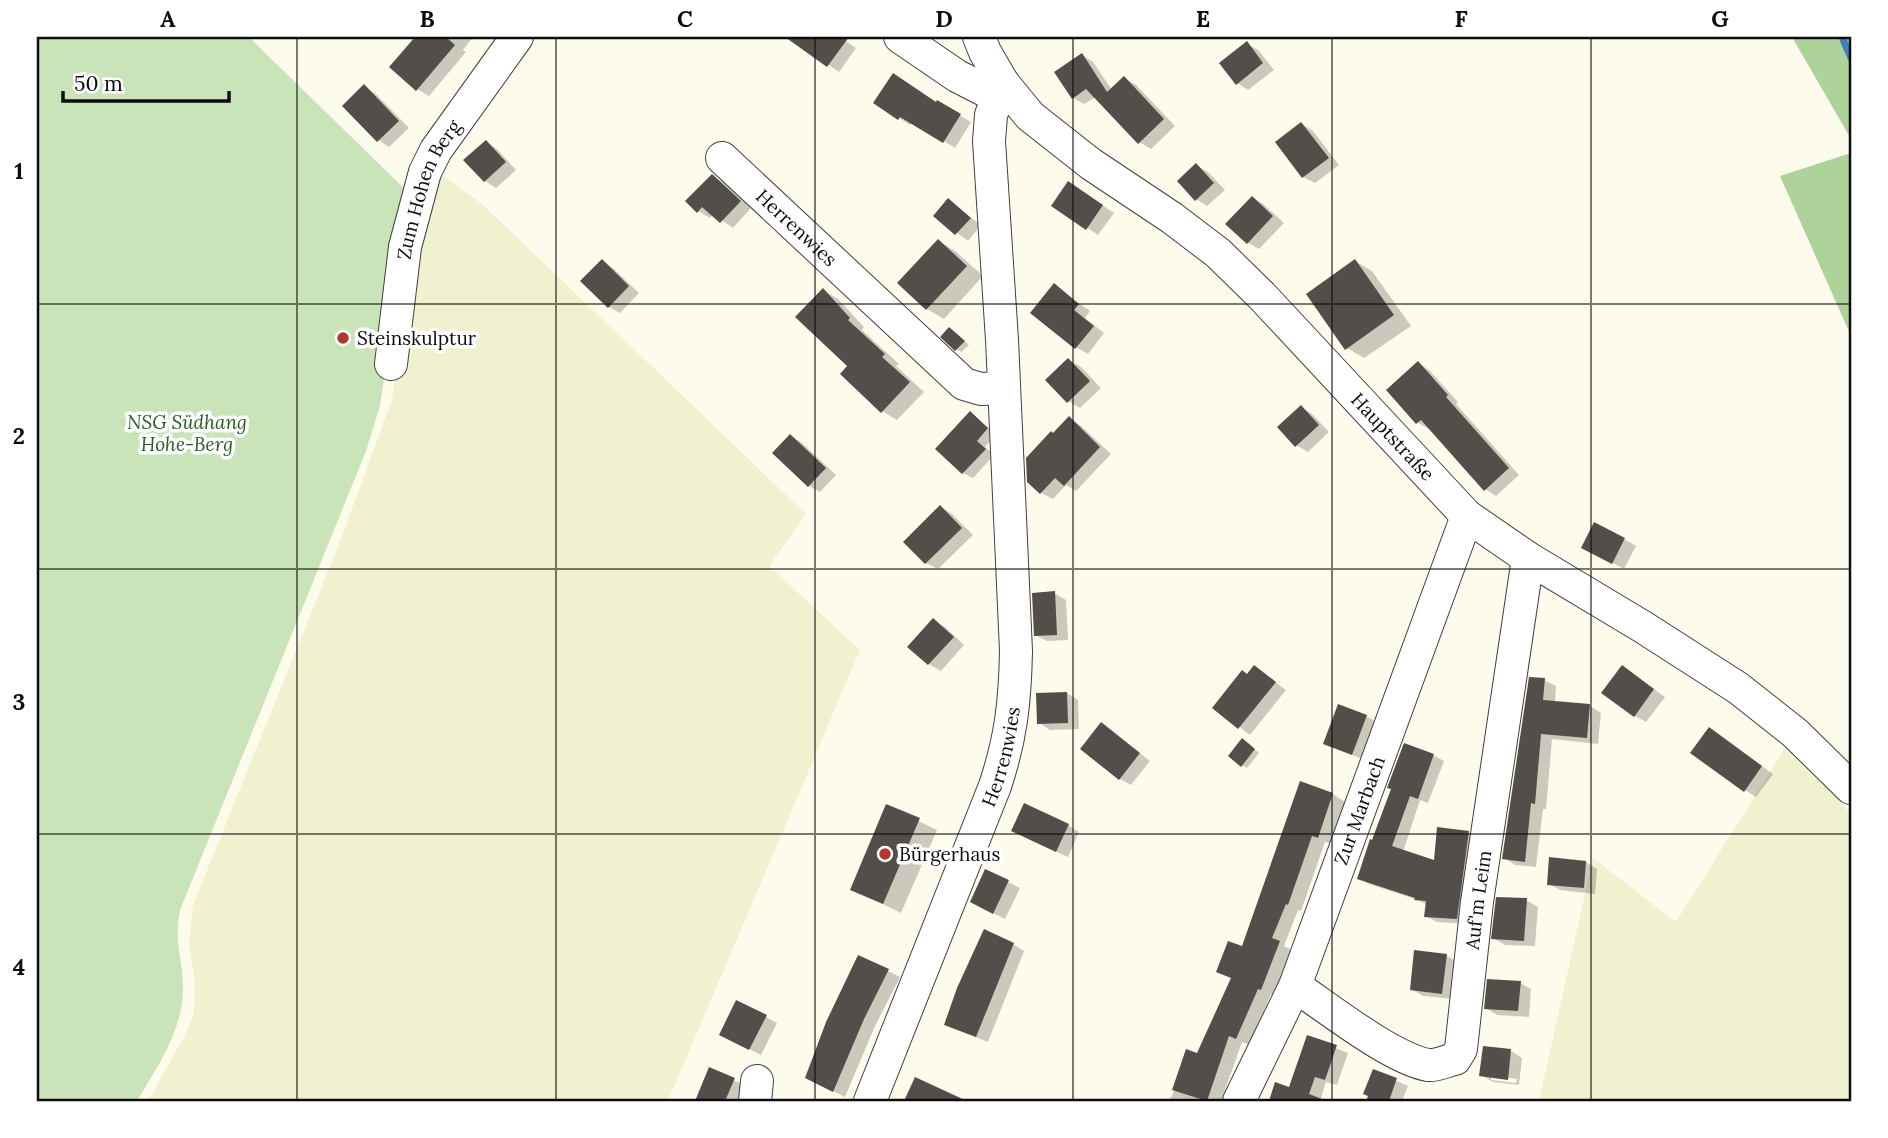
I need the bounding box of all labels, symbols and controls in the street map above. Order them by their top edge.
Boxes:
text: A [160,4,176,33]
text: B [419,4,435,33]
text: C [677,4,693,33]
text: D [935,4,953,33]
text: E [1196,4,1210,33]
text: F [1454,4,1468,33]
text: G [1711,4,1729,33]
scale bar [63,60,229,104]
text: 50 m [74,70,123,97]
street label: Zum Hohen Berg [392,114,466,261]
text: 1 [14,156,24,185]
street label: Herrenwies [751,184,842,271]
place label: Steinskulptur [357,326,477,350]
marker: Steinskulptur [335,330,351,346]
street label: Hauptstraße [1346,387,1440,486]
park label: NSG Südhang Hohe-Berg [127,410,247,456]
text: 2 [13,421,25,450]
text: 3 [13,687,25,716]
street label: Herrenwies [976,705,1025,810]
street label: Zur Marbach [1328,753,1390,868]
place label: Bürgerhaus [899,842,1000,866]
marker: Bürgerhaus [877,846,893,862]
street label: Auf'm Leim [1460,849,1497,952]
text: 4 [13,952,25,981]

